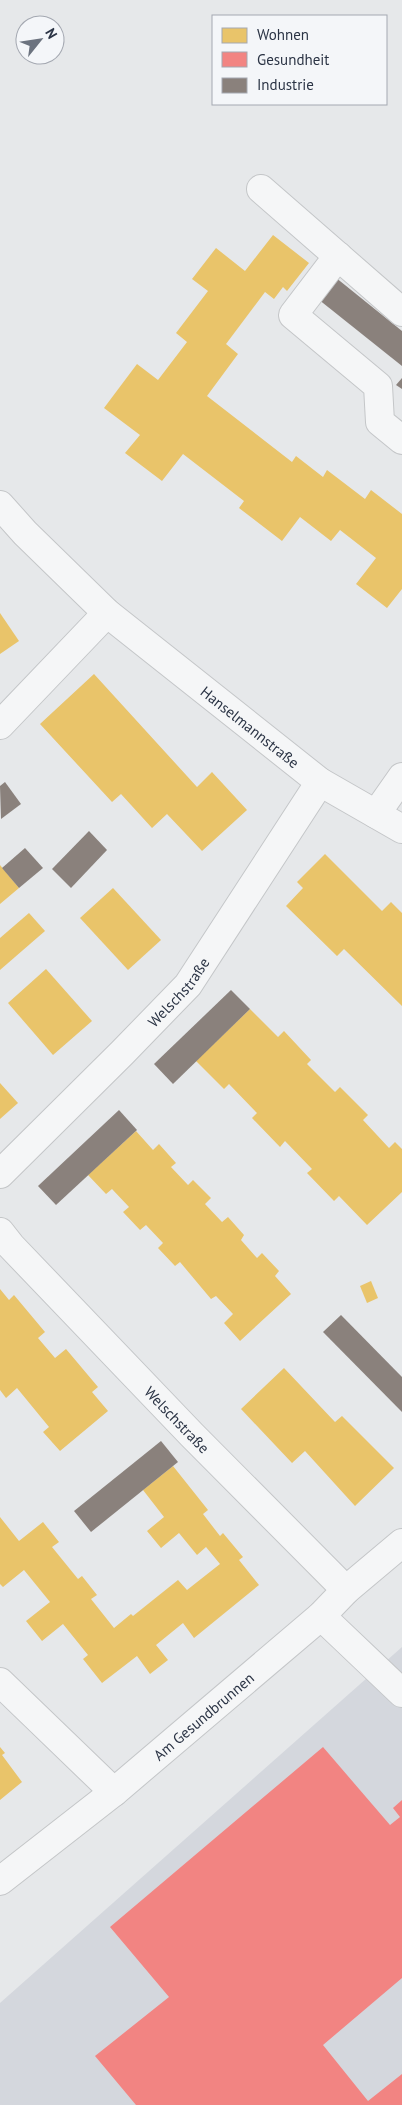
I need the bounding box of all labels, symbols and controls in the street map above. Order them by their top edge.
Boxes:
north arrow [15,15,65,65]
legend [212,15,387,105]
text: N [41,25,61,42]
text: Wohnen [257,25,309,44]
text: Gesundheit [257,50,329,69]
text: Industrie [257,75,314,94]
street label: Hanselmannstraße [197,682,303,772]
street label: Welschstraße [143,954,213,1031]
street label: Welschstraße [141,1382,214,1457]
street label: Am Gesundbrunnen [149,1668,258,1764]

